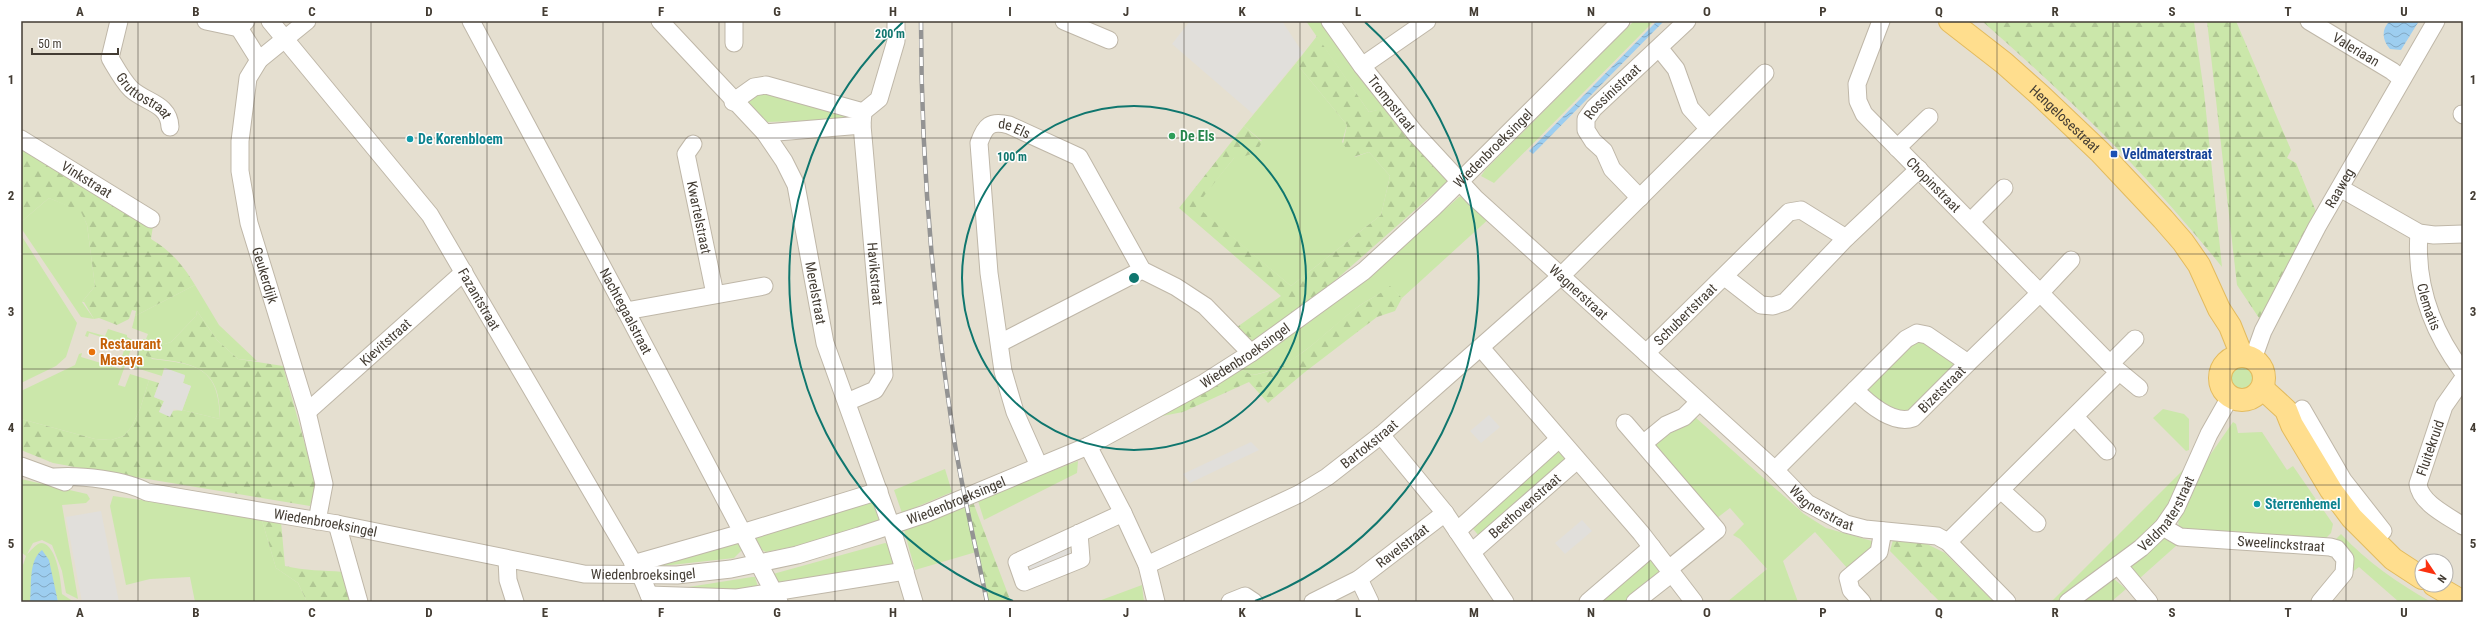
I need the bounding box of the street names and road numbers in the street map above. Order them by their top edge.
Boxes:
street label: Valeriaan [2330,29,2382,70]
street label: Rossinistraat [1581,61,1644,122]
street label: Gruttostraat [113,70,175,121]
street label: Trompstraat [1364,72,1419,135]
street label: Hengelosestraat [2026,82,2103,156]
street label: Wiedenbroeksingel [1450,106,1536,191]
street label: de Els [997,115,1033,142]
street label: Chopinstraat [1903,154,1964,216]
street label: Vinkstraat [58,158,115,201]
street label: Raaweg [2322,165,2357,211]
street label: Kwartelstraat [684,180,714,255]
street label: Havikstraat [864,242,886,306]
street label: Geukerdijk [249,245,281,306]
street label: Merelstraat [802,260,829,326]
street label: Wagnerstraat [1546,261,1611,323]
street label: Fazantstraat [455,265,504,333]
street label: Nachtegaalstraat [597,265,655,357]
street label: Schubertstraat [1650,280,1720,349]
street label: Clematis [2414,282,2444,333]
street label: Kievitstraat [357,315,414,369]
street label: Wiedenbroeksingel [1197,320,1293,391]
street label: Bizetstraat [1915,363,1968,416]
street label: Bartokstraat [1337,416,1401,472]
street label: Fluitekruid [2413,418,2447,478]
street label: Beethovenstraat [1486,470,1564,542]
street label: Wiedenbroeksingel [905,473,1008,527]
street label: Veldmaterstraat [2135,474,2197,555]
street label: Wagnerstraat [1786,482,1855,534]
street label: Wiedenbroeksingel [272,505,378,540]
street label: Ravelstraat [1373,521,1432,571]
street label: Sweelinckstraat [2237,533,2325,555]
street label: Wiedenbroeksingel [591,565,696,583]

